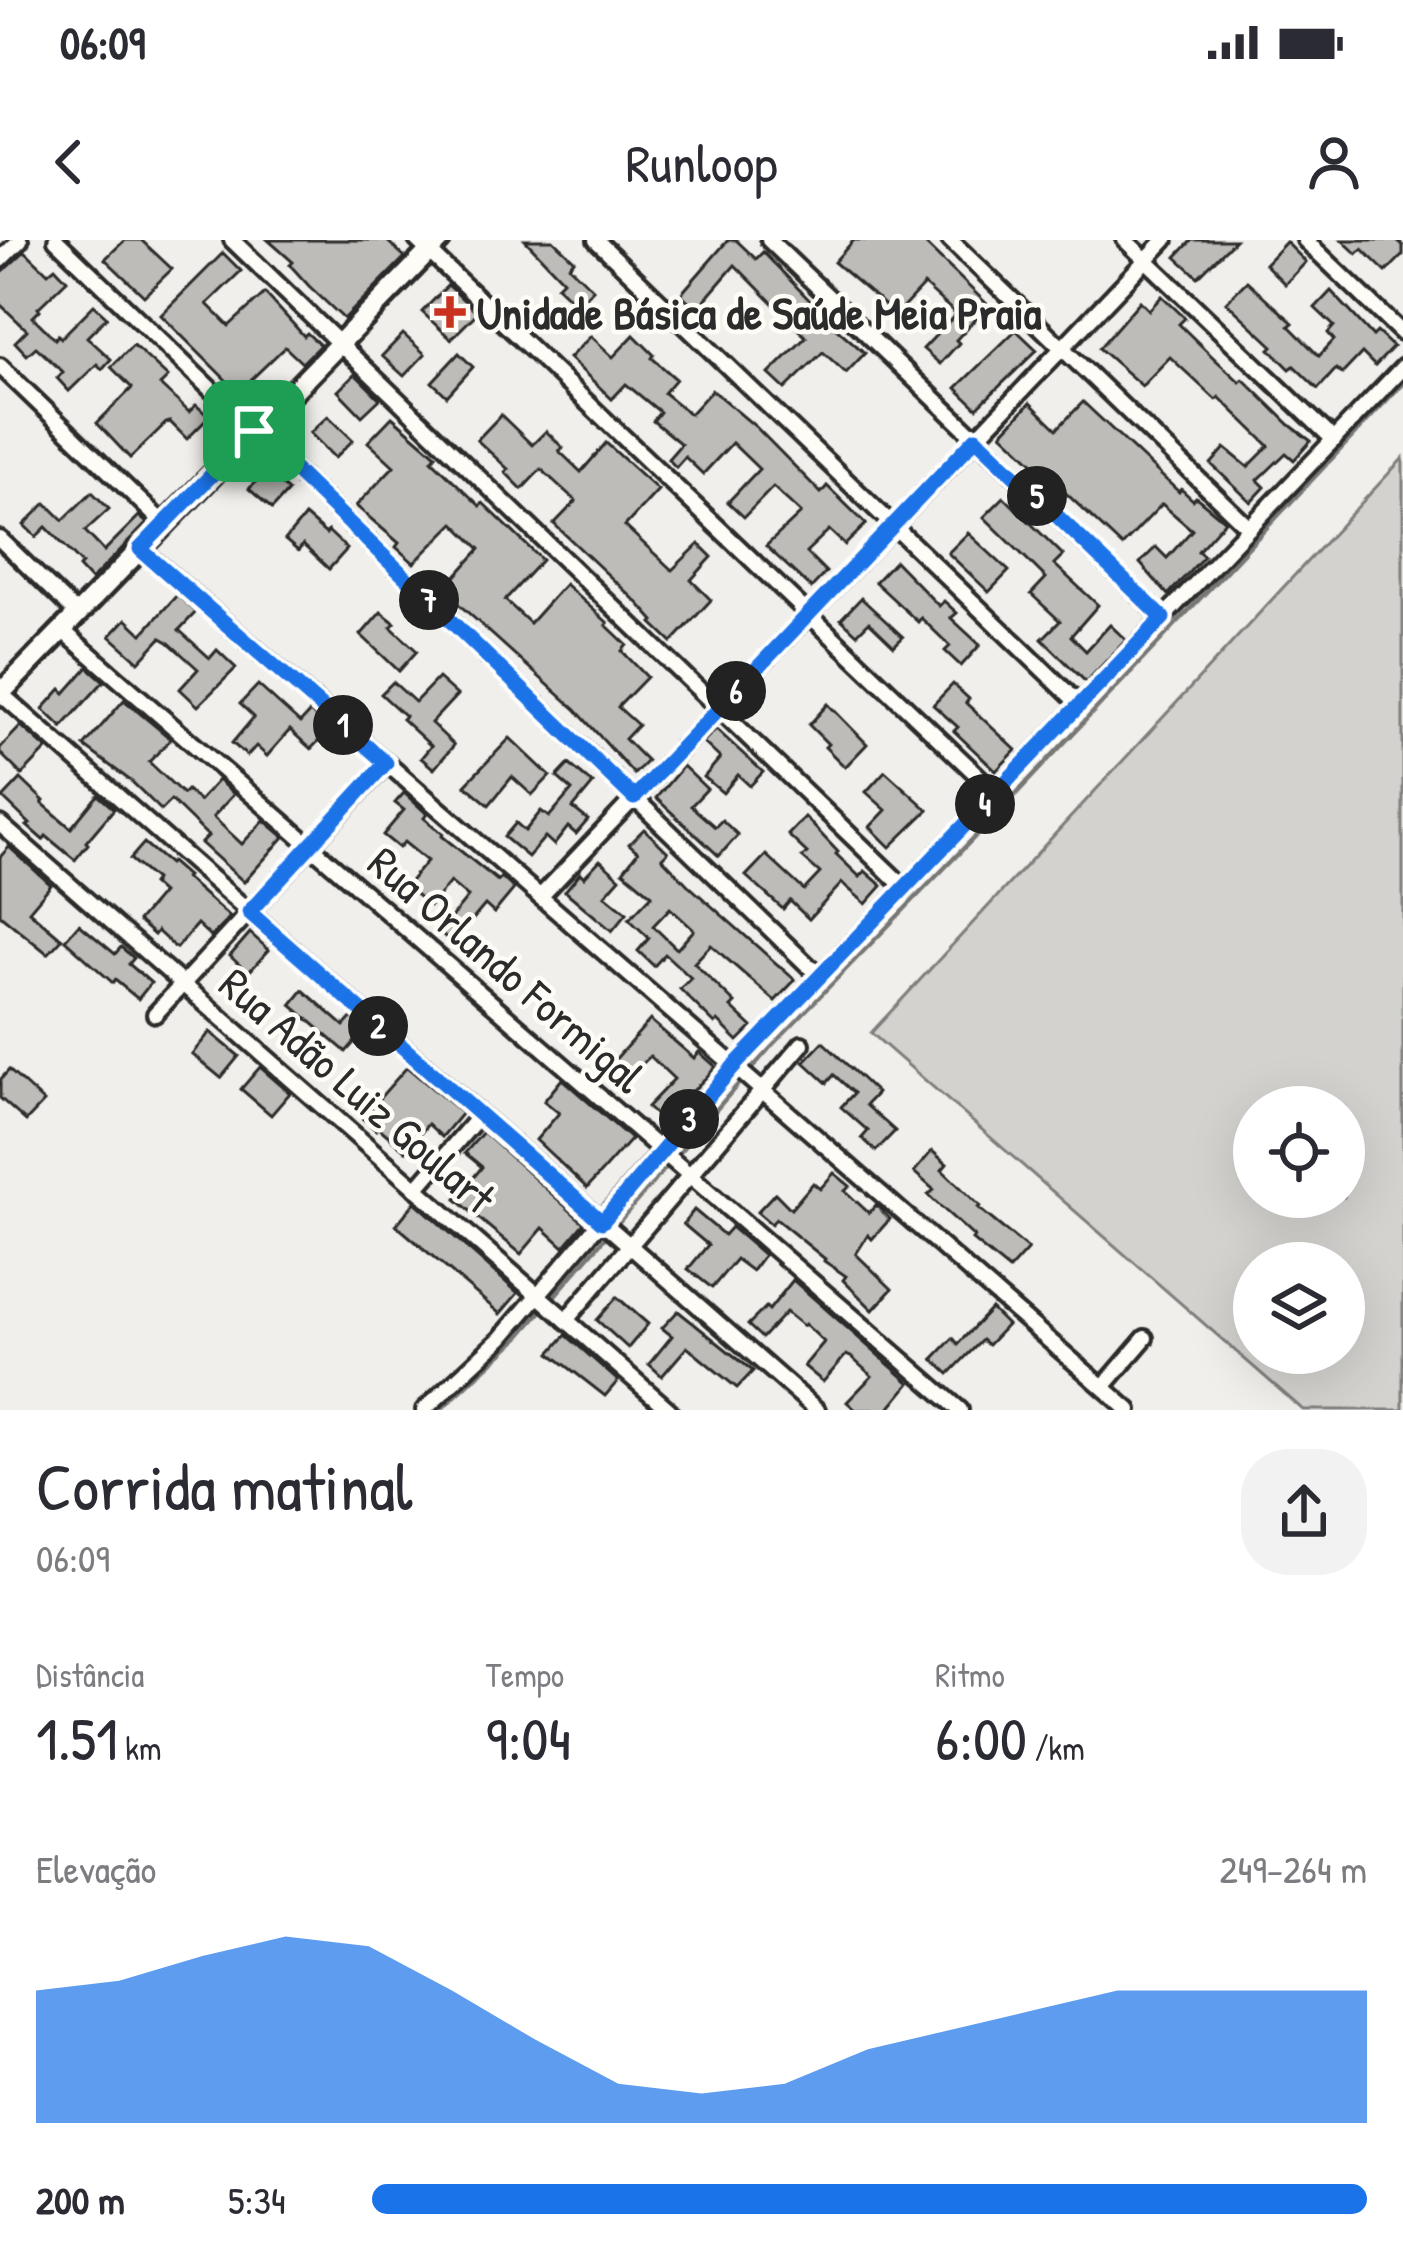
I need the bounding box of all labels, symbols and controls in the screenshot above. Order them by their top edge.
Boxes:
text: 06:09 [60,12,145,73]
text: Runloop [626,126,777,199]
icon: back [36,129,102,195]
icon: person [1301,129,1367,195]
place label: Unidade Básica de Saúde Meia Praia [477,282,1042,343]
marker: Unidade Básica de Saúde Meia Praia [434,296,466,328]
pin [203,380,305,482]
icon: arrive [221,398,287,464]
pin: 5 [1007,466,1067,526]
text: 5 [1030,474,1044,518]
pin: 7 [399,570,459,630]
text: 7 [421,578,437,622]
pin: 6 [706,661,766,721]
text: 6 [729,669,743,713]
pin: 1 [313,695,373,755]
text: 1 [337,703,349,747]
pin: 4 [955,774,1015,834]
text: 4 [979,782,991,826]
street label: Rua Orlando Formigal [356,832,658,1106]
street label: Rua Adão Luiz Goulart [207,953,509,1227]
pin: 2 [348,996,408,1056]
text: 2 [370,1004,386,1048]
map controls [1233,1086,1365,1374]
button: locate [1233,1086,1365,1218]
pin: 3 [659,1089,719,1149]
text: 3 [682,1097,696,1141]
button: layers [1233,1242,1365,1374]
text: Corrida matinal [36,1441,413,1531]
button: share [1241,1449,1367,1575]
text: 06:09 [36,1531,110,1584]
text: Distância [36,1653,144,1697]
text: Tempo [486,1653,564,1697]
text: Ritmo [935,1653,1005,1697]
text: 1.51 [36,1697,118,1779]
text: 9:04 [486,1697,571,1779]
text: 6:00 [935,1697,1027,1779]
text: km [118,1726,162,1770]
text: /km [1027,1726,1085,1770]
text: Elevação [36,1842,156,1895]
text: 249–264 m [1220,1842,1367,1895]
text: 200 m [36,2173,125,2226]
text: 5:34 [228,2173,286,2226]

